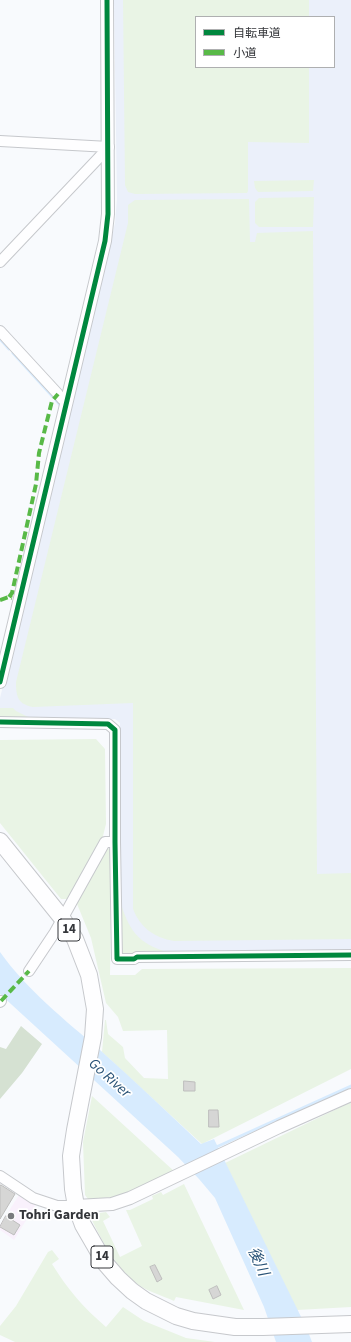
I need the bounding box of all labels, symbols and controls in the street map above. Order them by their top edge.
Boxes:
legend [195,16,335,68]
text: 自転車道 [233,25,281,42]
text: 小道 [233,45,257,62]
road number: 14 [58,919,80,941]
water label: Go River [84,1055,134,1103]
place label: Tohri Garden [19,1208,99,1224]
marker: Tohri Garden [6,1211,16,1221]
water label: 後川 [243,1245,271,1279]
road number: 14 [91,1246,113,1268]

